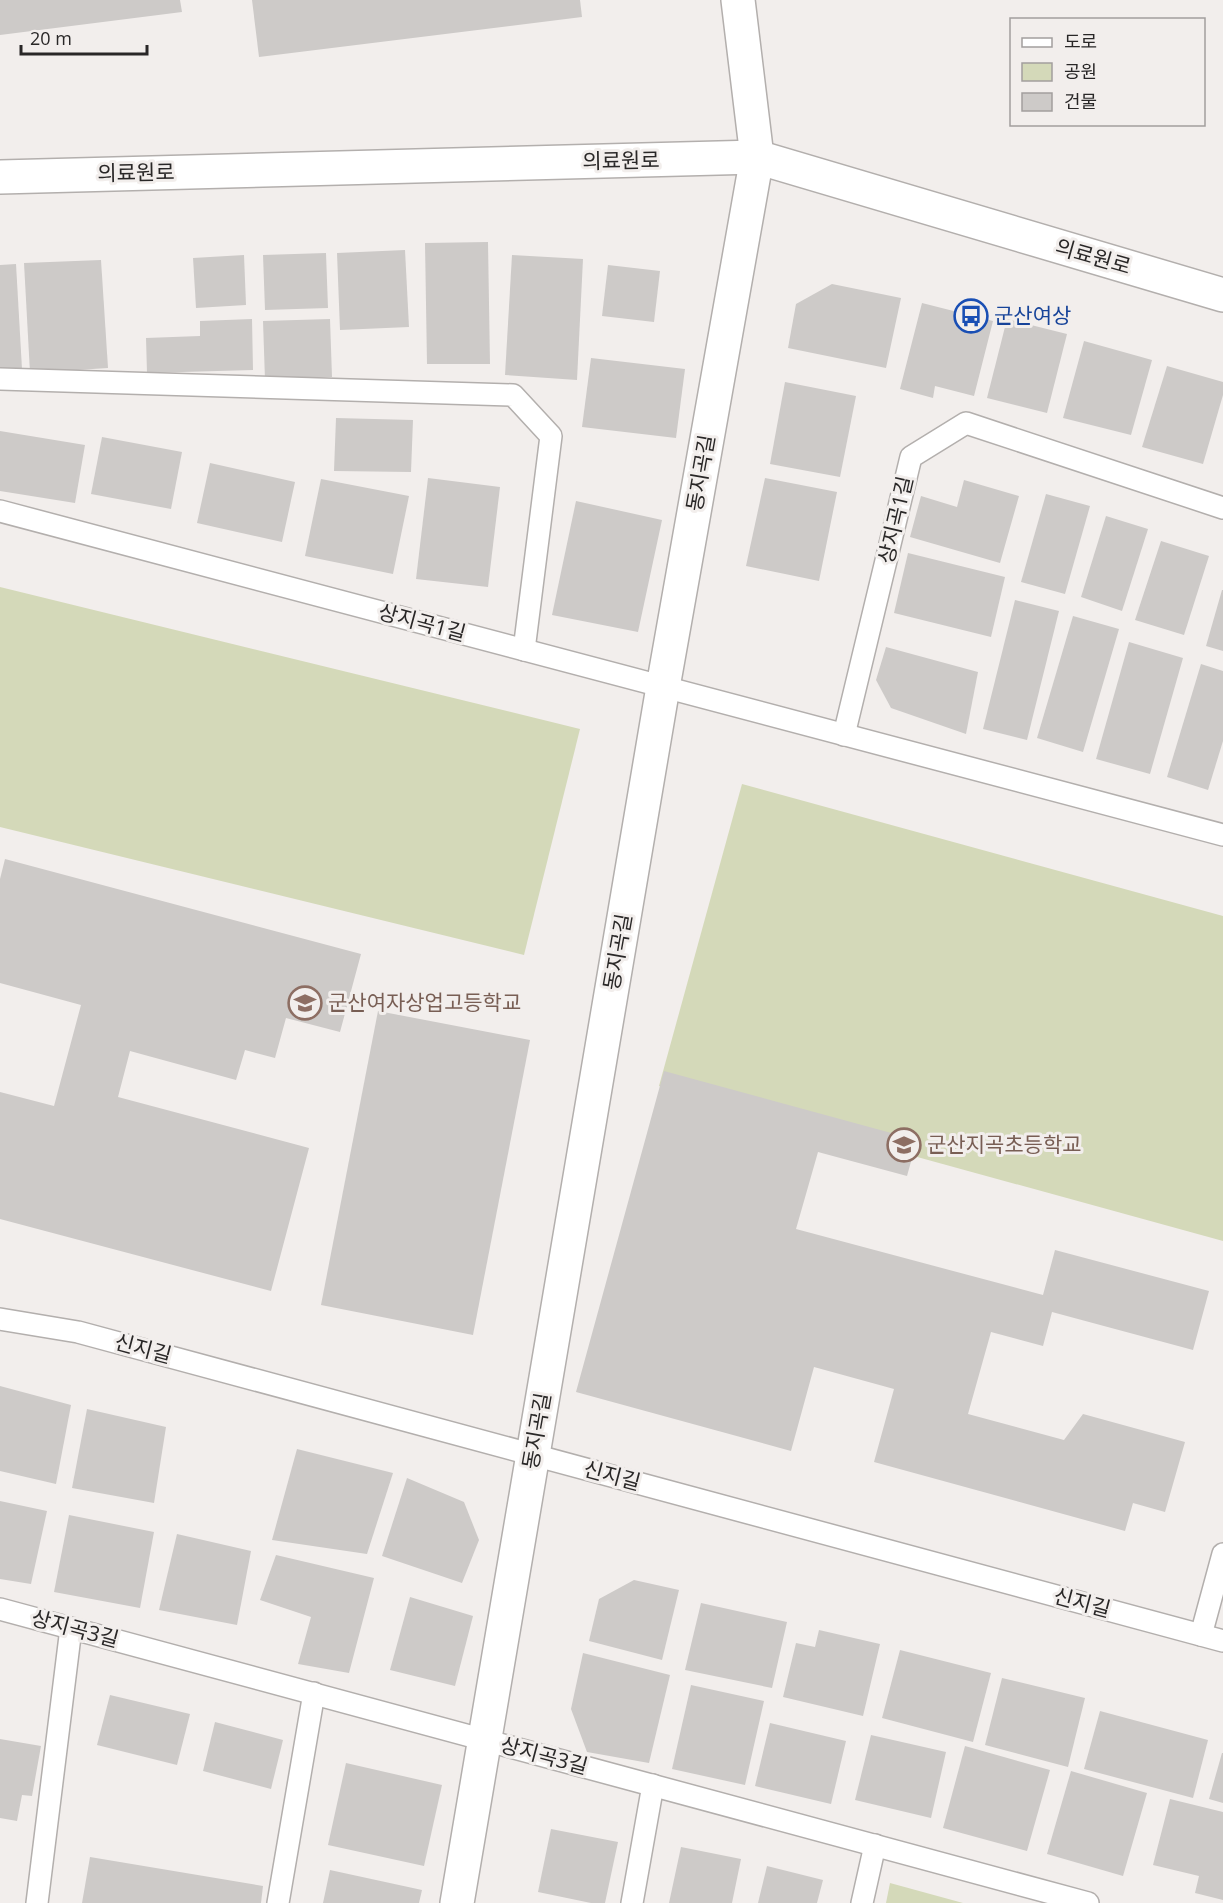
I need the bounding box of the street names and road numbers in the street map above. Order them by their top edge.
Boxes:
street label: 의료원로 [582,145,660,175]
street label: 의료원로 [97,157,175,187]
street label: 의료원로 [1052,232,1134,280]
street label: 동지곡길 [680,432,721,513]
street label: 상지곡1길 [871,473,919,566]
street label: 상지곡1길 [376,597,469,647]
street label: 동지곡길 [597,911,638,992]
street label: 신지길 [112,1327,175,1369]
street label: 동지곡길 [516,1390,557,1471]
street label: 신지길 [581,1454,644,1496]
street label: 신지길 [1051,1581,1114,1623]
street label: 상지곡3길 [29,1603,122,1653]
street label: 상지곡3길 [498,1730,591,1780]

